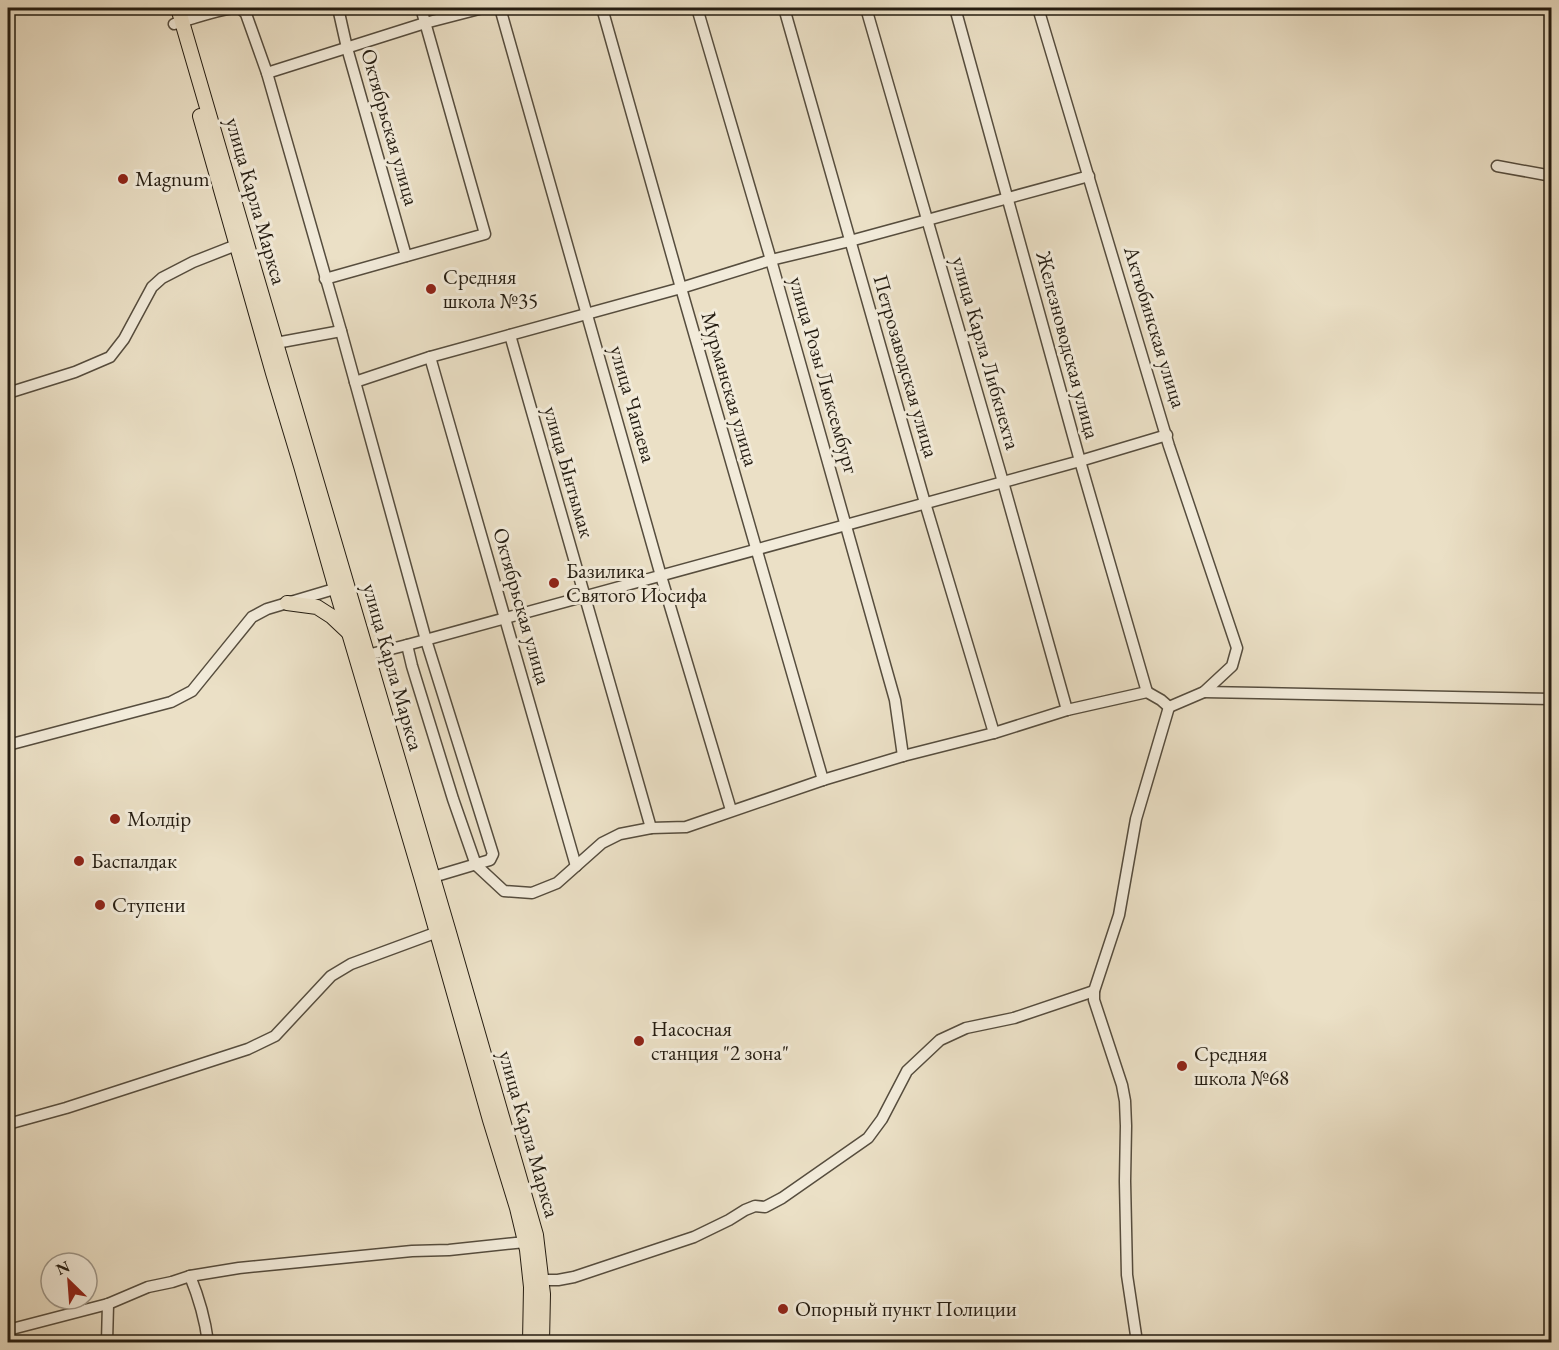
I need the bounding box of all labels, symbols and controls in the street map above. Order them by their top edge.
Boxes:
street label: Октябрьская улица [355,45,426,209]
street label: улица Карла Маркса [220,114,293,288]
place label: Magnum [135,165,210,192]
marker: Magnum [116,172,130,186]
street label: Актюбинская улица [1118,242,1193,412]
street label: Железноводская улица [1030,247,1107,442]
street label: улица Карла Либкнехта [946,253,1027,453]
place label: Средняя школа №35 [443,263,538,314]
street label: Петрозаводская улица [867,271,946,461]
street label: улица Розы Люксембург [783,273,866,477]
marker: Средняя школа №35 [424,282,438,296]
street label: Мурманская улица [696,309,766,470]
street label: улица Чапаева [604,342,663,466]
street label: улица Ынтымак [538,403,601,541]
street label: Октябрьская улица [487,524,558,688]
place label: Базилика Святого Иосифа [566,557,708,608]
marker: Базилика Святого Иосифа [547,576,561,590]
street label: улица Карла Маркса [357,580,430,754]
place label: Молдiр [127,805,191,832]
marker: Молдiр [108,812,122,826]
place label: Баспалдак [91,847,177,874]
marker: Баспалдак [72,854,86,868]
place label: Ступени [112,891,186,918]
marker: Ступени [93,898,107,912]
place label: Насосная станция "2 зона" [651,1015,789,1066]
marker: Насосная станция "2 зона" [632,1034,646,1048]
place label: Средняя школа №68 [1194,1040,1289,1091]
street label: улица Карла Маркса [493,1047,566,1221]
marker: Средняя школа №68 [1175,1059,1189,1073]
north arrow [39,1251,99,1311]
text: N [53,1256,73,1280]
place label: Опорный пункт Полиции [795,1295,1017,1322]
marker: Опорный пункт Полиции [776,1302,790,1316]

